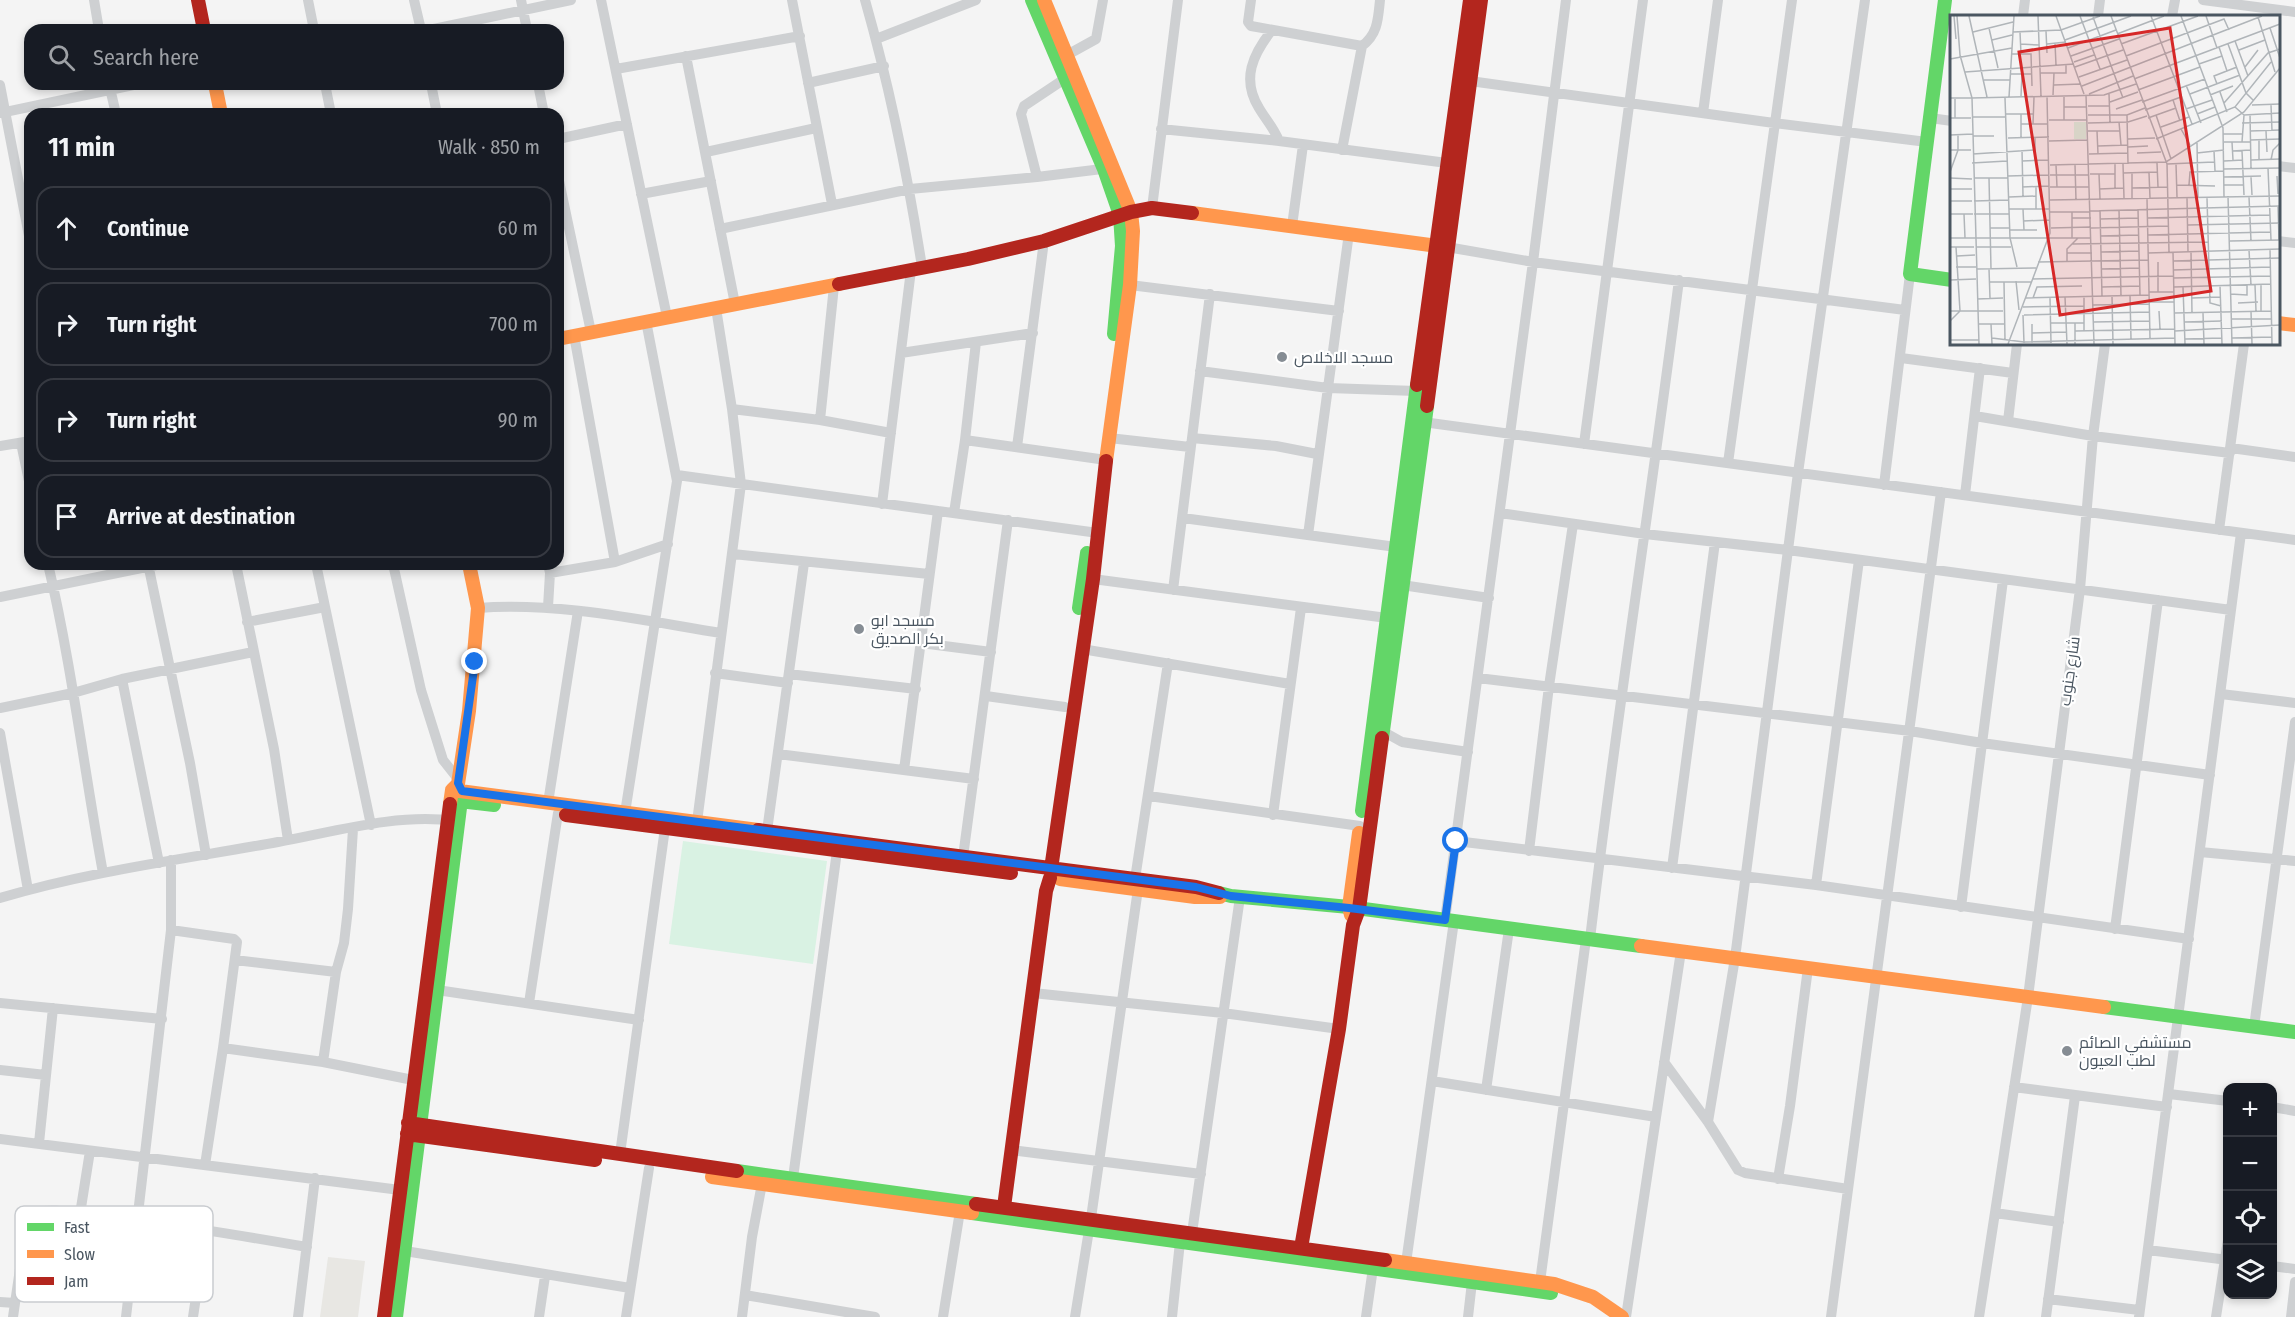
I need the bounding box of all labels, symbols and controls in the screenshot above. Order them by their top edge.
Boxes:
inset map [1950,15,2280,345]
search box [24,24,564,90]
icon: search [45,41,78,74]
text: Search here [93,44,199,71]
text: 11 min [48,132,115,163]
text: Walk · 850 m [438,135,540,159]
icon: ahead [50,212,83,245]
text: Continue [107,215,189,242]
text: 60 m [498,216,538,240]
icon: right [50,308,83,341]
text: Turn right [107,311,196,338]
text: 700 m [489,312,538,336]
place label: مسجد الاخلاص [1294,348,1393,368]
marker: مسجد الاخلاص [1275,350,1289,364]
icon: right [50,404,83,437]
text: Turn right [107,407,196,434]
text: 90 m [498,408,538,432]
icon: arrive [50,500,83,533]
text: Arrive at destination [107,503,295,530]
place label: مسجد ابو بكر الصديق [871,611,944,649]
marker: مسجد ابو بكر الصديق [852,622,866,636]
street label: شارع جنوب [2055,635,2086,707]
route end [461,648,487,674]
route start [1442,827,1468,853]
place label: مستشفي الصائم لطب العيون [2079,1033,2192,1071]
marker: مستشفي الصائم لطب العيون [2060,1044,2074,1058]
map controls [2223,1083,2277,1299]
button: + [2223,1083,2277,1137]
button: − [2223,1137,2277,1191]
button: locate [2223,1191,2277,1245]
legend [15,1206,213,1302]
text: Fast [64,1218,91,1237]
text: Slow [64,1245,95,1264]
button: layers [2223,1245,2277,1299]
text: Jam [64,1272,89,1291]

